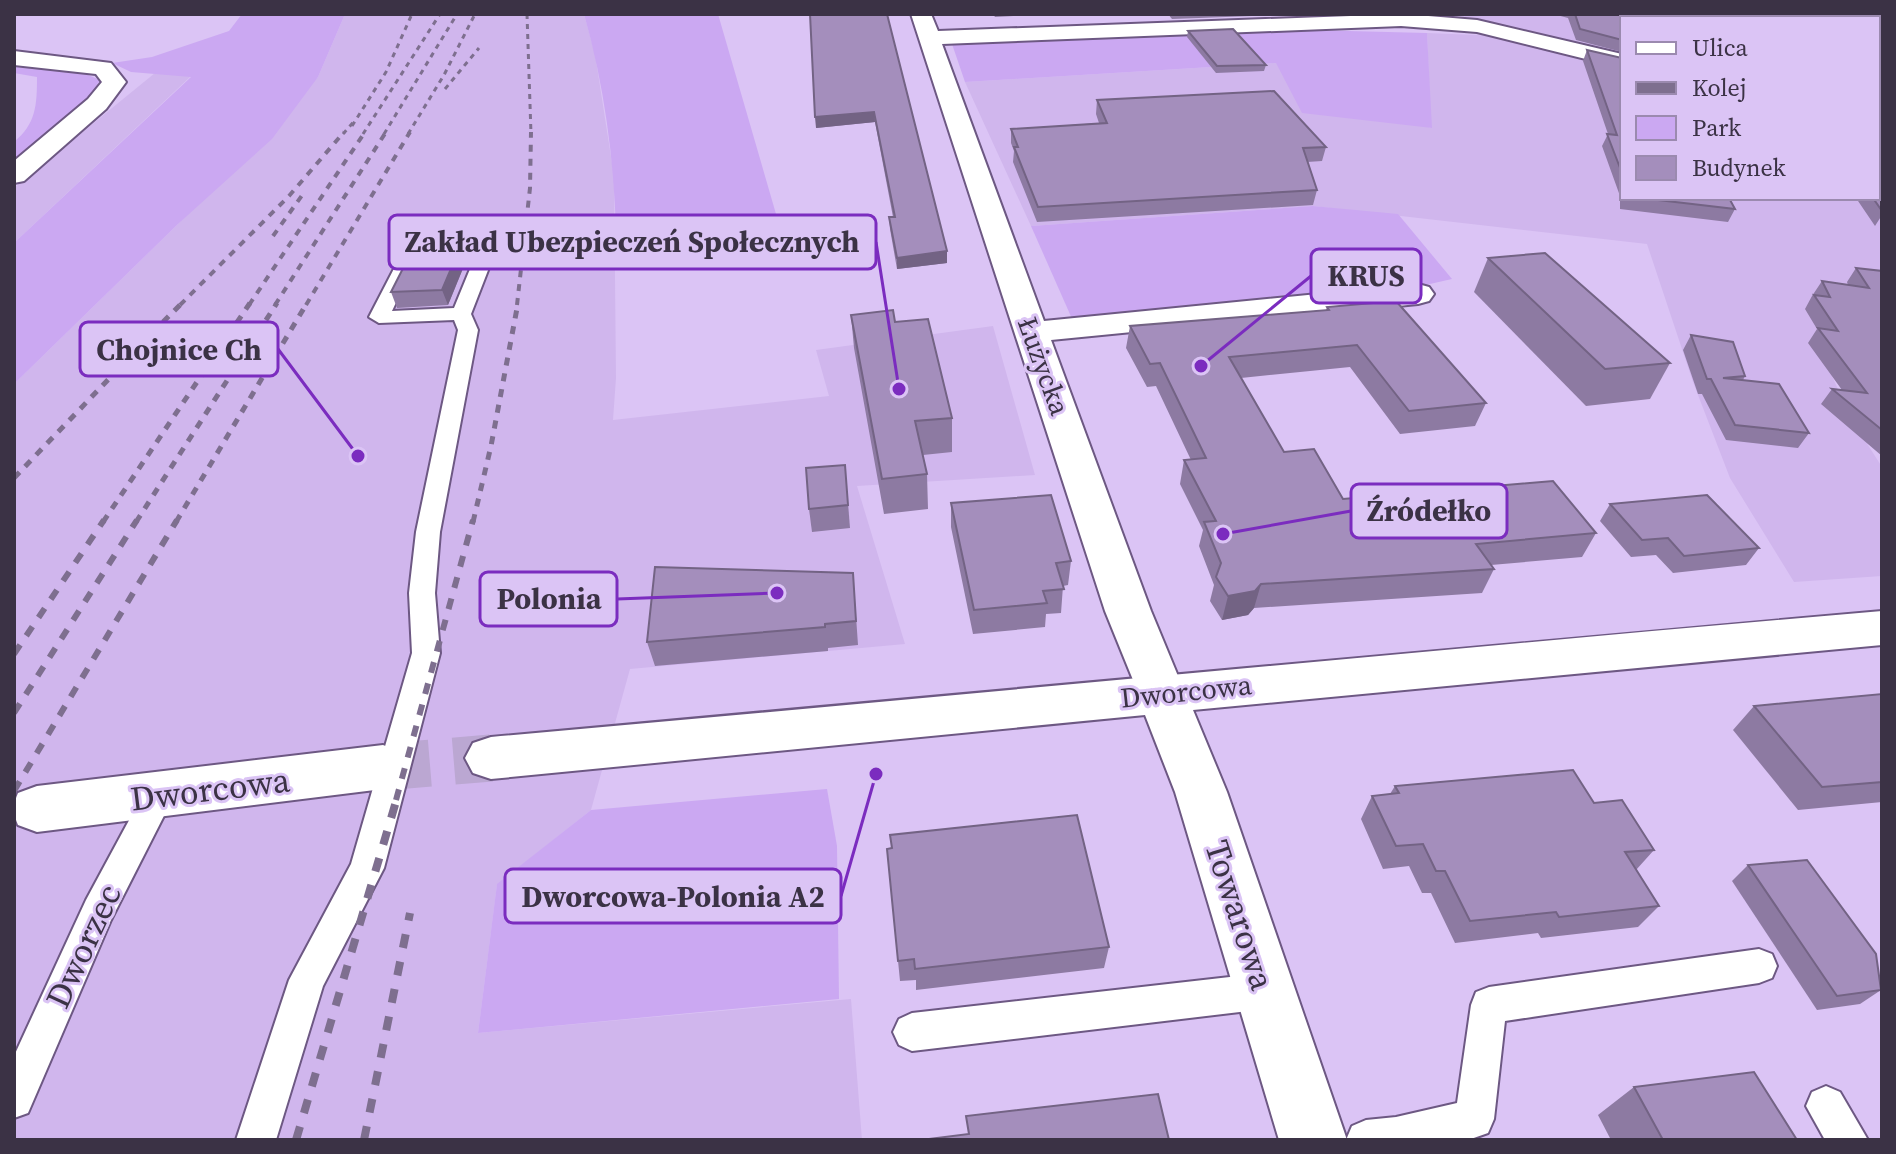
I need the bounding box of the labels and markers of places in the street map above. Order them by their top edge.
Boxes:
callout: Zakład Ubezpieczeń Społecznych [389,215,876,269]
callout: KRUS [1311,249,1421,303]
callout: Chojnice Ch [80,322,278,376]
callout: Źródełko [1351,484,1507,538]
callout: Polonia [480,572,617,626]
callout: Dworcowa-Polonia A2 [505,869,841,923]

